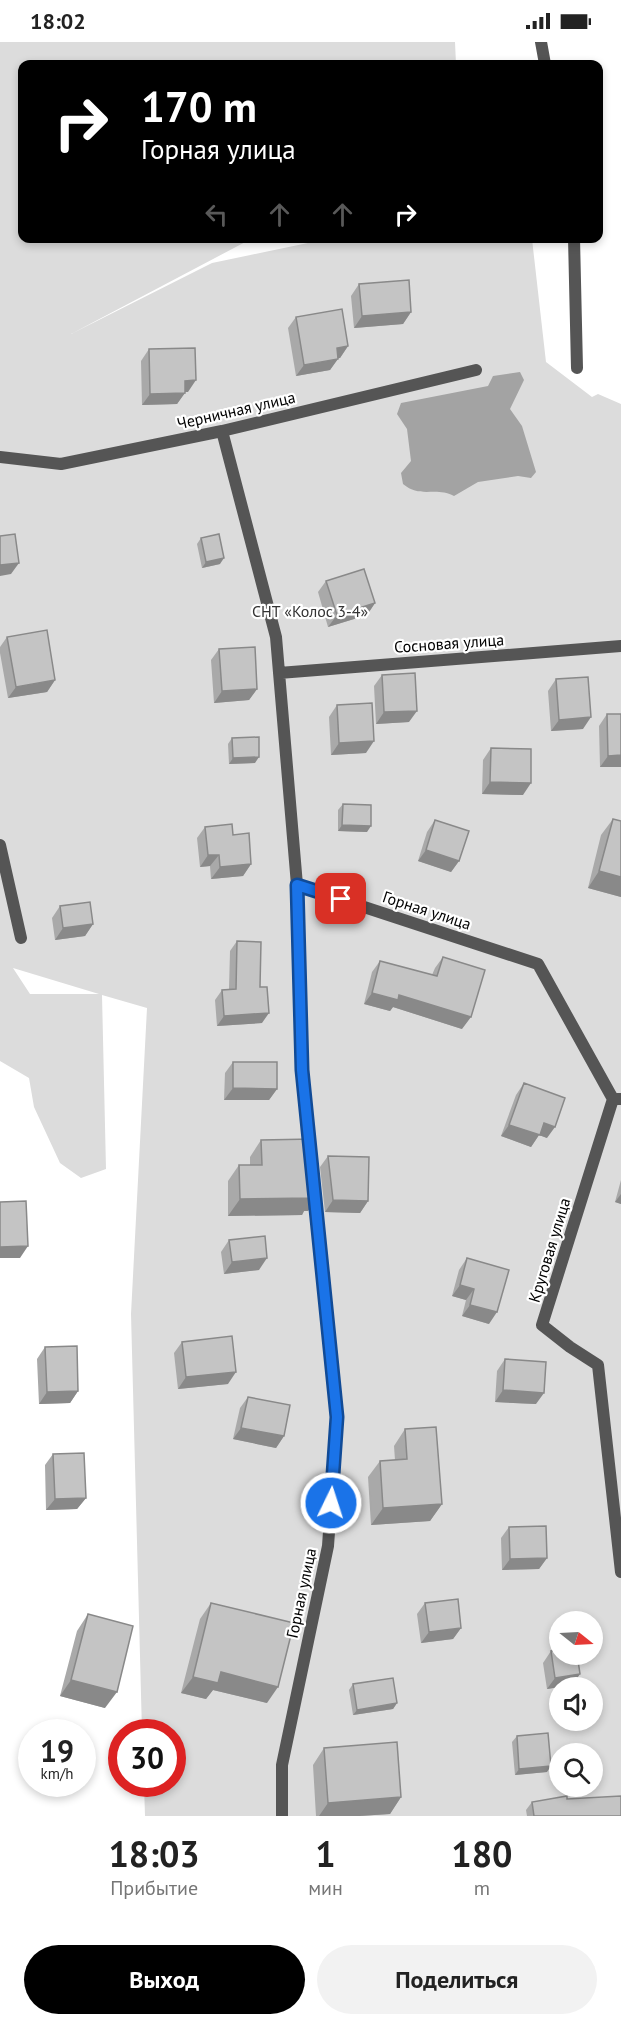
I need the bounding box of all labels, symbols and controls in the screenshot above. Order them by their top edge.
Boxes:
text: 18:02 [30,7,86,35]
text: 170 m [141,79,257,134]
icon: right [42,84,120,162]
text: Горная улица [141,132,296,166]
icon: left [200,198,233,231]
icon: ahead [263,198,296,231]
icon: ahead [326,198,359,231]
icon: right [389,198,422,231]
street label: Черничная улица [175,387,297,433]
park label: СНТ «Колос 3-4» [252,601,368,621]
street label: Сосновая улица [393,629,505,657]
pin [315,873,366,924]
icon: arrive [324,882,357,915]
street label: Горная улица [380,886,474,934]
street label: Круговая улица [524,1195,574,1305]
position arrow [299,1471,363,1535]
street label: Горная улица [282,1546,320,1640]
north arrow [549,1611,603,1665]
map controls [549,1611,603,1797]
button: sound [549,1677,603,1731]
speed limit sign: 30 [108,1719,186,1797]
text: 19 [40,1731,74,1770]
button: search [549,1743,603,1797]
text: km/h [41,1764,73,1783]
text: 18:03 [108,1830,200,1877]
text: 1 [315,1830,336,1877]
text: 180 [451,1830,513,1877]
text: Прибытие [110,1875,198,1901]
text: мин [308,1875,343,1901]
text: m [474,1875,490,1901]
button: Выход [24,1945,305,2014]
button: Поделиться [317,1945,597,2014]

